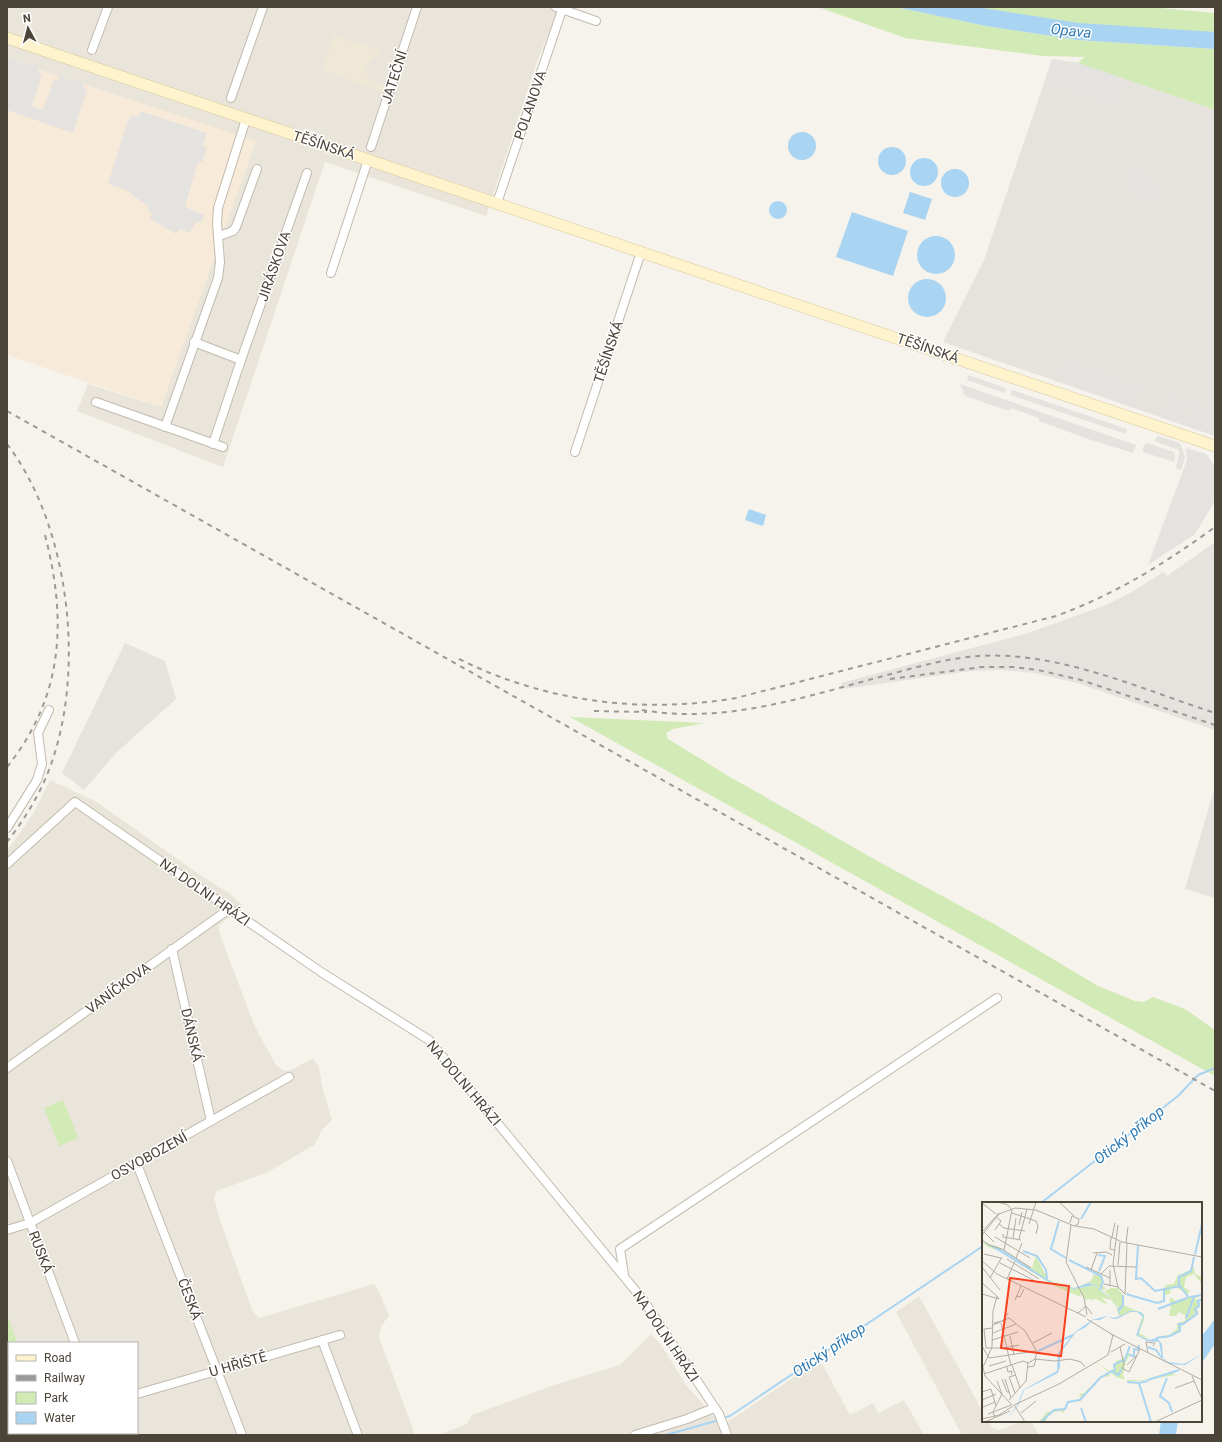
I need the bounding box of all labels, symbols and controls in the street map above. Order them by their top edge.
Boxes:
north arrow [8,8,48,48]
text: N [22,12,32,25]
water label: Opava [1050,20,1092,42]
street label: JATEČNÍ [377,47,410,106]
street label: POLANOVA [511,68,549,142]
street label: TĚŠÍNSKÁ [291,126,358,163]
street label: JIRÁSKOVA [254,228,293,303]
street label: TĚŠÍNSKÁ [589,318,626,385]
street label: TĚŠÍNSKÁ [895,329,961,366]
street label: NA DOLNI HRÁZI [157,854,254,929]
street label: VANÍČKOVA [82,958,153,1017]
street label: DÁNSKÁ [178,1006,207,1063]
street label: NA DOLNI HRÁZI [424,1037,505,1129]
water label: Otický příkop [1090,1102,1168,1168]
street label: OSVOBOZENÍ [108,1127,191,1184]
inset map [982,1202,1202,1422]
street label: RUSKÁ [26,1228,57,1275]
street label: ČESKÁ [175,1276,206,1322]
street label: NA DOLNI HRÁZI [630,1287,703,1385]
water label: Otický příkop [789,1319,869,1381]
legend [8,1342,138,1434]
street label: U HŘIŠTĚ [207,1347,269,1380]
text: Road [44,1351,72,1365]
text: Railway [44,1371,85,1385]
text: Park [44,1391,69,1405]
text: Water [44,1411,75,1425]

